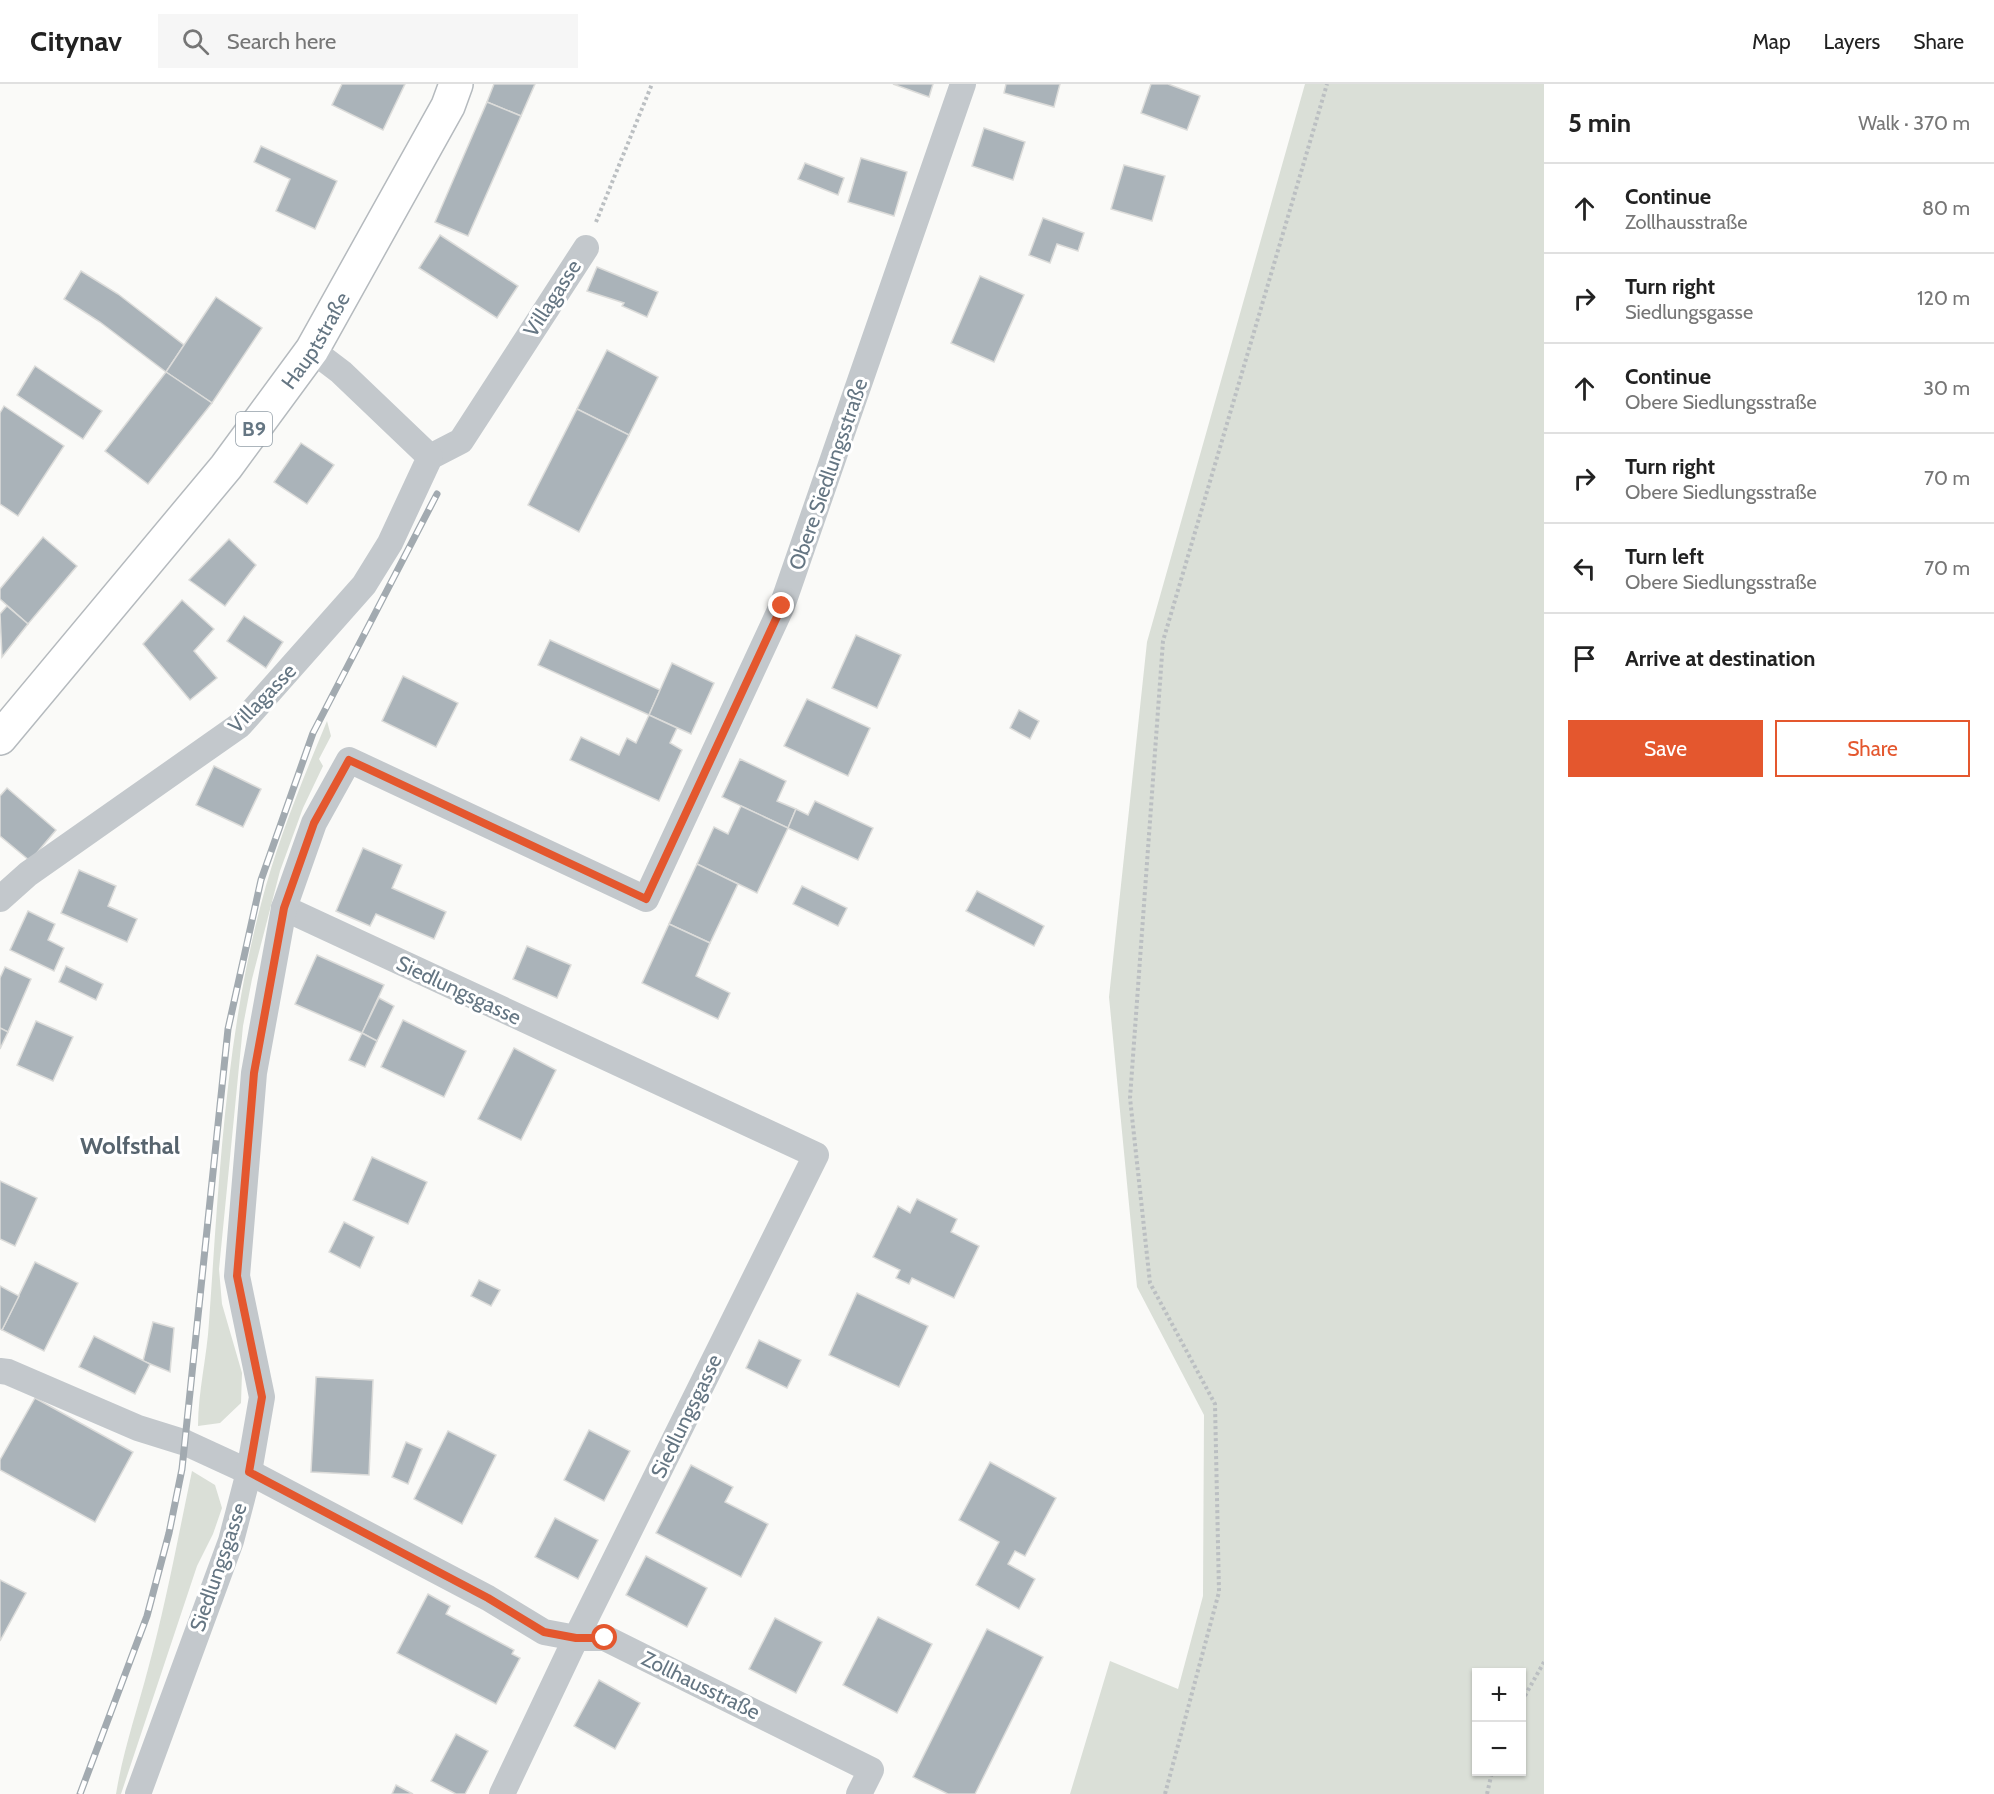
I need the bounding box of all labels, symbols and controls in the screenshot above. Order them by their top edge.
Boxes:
search box [158,14,578,68]
text: Citynav [30,24,122,58]
icon: search [179,25,212,58]
text: Search here [227,28,336,55]
text: Map [1752,29,1791,54]
text: Layers [1824,29,1880,54]
text: Share [1913,29,1964,54]
text: 5 min [1568,107,1631,139]
text: Walk · 370 m [1858,111,1970,135]
text: Continue [1625,183,1711,210]
icon: ahead [1568,192,1601,225]
text: 80 m [1922,196,1970,220]
text: Zollhausstraße [1625,210,1748,234]
street label: Villagasse [518,255,586,341]
text: Turn right [1625,273,1715,300]
icon: right [1568,282,1601,315]
text: 120 m [1917,286,1970,310]
street label: Hauptstraße [275,287,355,394]
text: Siedlungsgasse [1625,300,1753,324]
text: Continue [1625,363,1711,390]
icon: ahead [1568,372,1601,405]
street label: Obere Siedlungsstraße [783,375,873,573]
text: 30 m [1923,376,1970,400]
text: Obere Siedlungsstraße [1625,390,1817,414]
road number: B9 [236,412,272,446]
text: Turn right [1625,453,1715,480]
icon: right [1568,462,1601,495]
text: 70 m [1924,466,1970,490]
text: Obere Siedlungsstraße [1625,480,1817,504]
text: Turn left [1625,543,1704,570]
icon: left [1568,552,1601,585]
text: 70 m [1924,556,1970,580]
text: Obere Siedlungsstraße [1625,570,1817,594]
route end [768,592,794,618]
icon: arrive [1568,642,1601,675]
text: Arrive at destination [1625,645,1815,672]
street label: Villagasse [223,658,301,738]
button: Save [1568,720,1763,777]
button: Share [1775,720,1970,777]
street label: Siedlungsgasse [393,950,525,1030]
district label: Wolfsthal [80,1131,180,1160]
street label: Siedlungsgasse [645,1350,727,1482]
street label: Siedlungsgasse [184,1499,252,1635]
route start [591,1624,617,1650]
street label: Zollhausstraße [638,1646,765,1725]
map controls [1472,1668,1526,1776]
button: + [1472,1668,1526,1722]
button: − [1472,1722,1526,1776]

